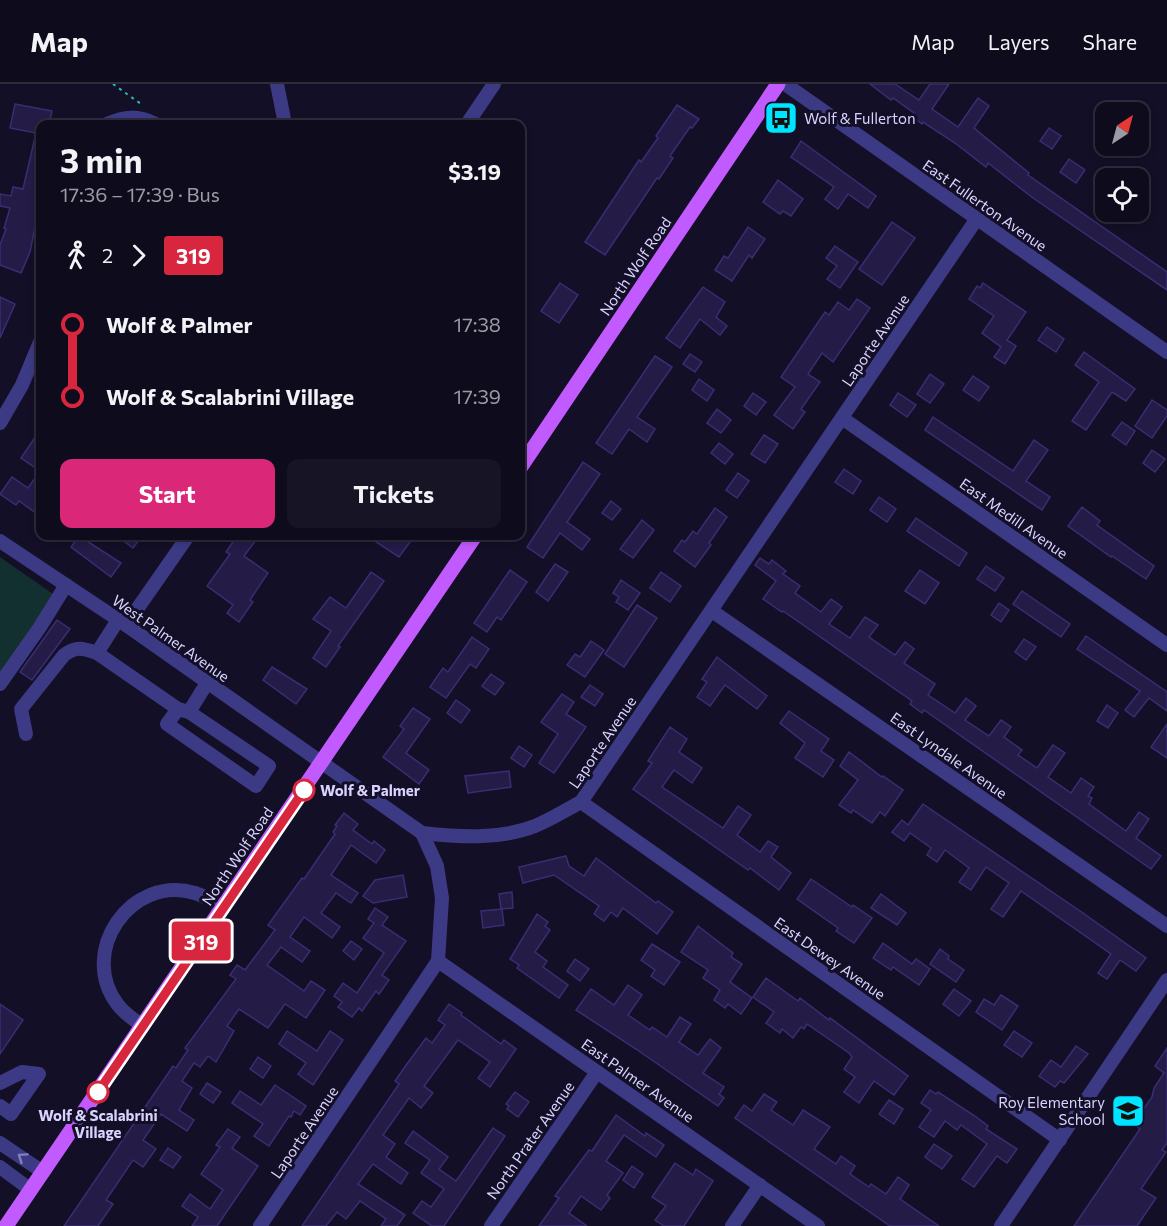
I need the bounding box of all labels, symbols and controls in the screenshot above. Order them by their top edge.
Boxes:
text: Map [30,24,88,58]
text: Map [911,29,955,54]
text: Layers [988,29,1050,54]
text: Share [1083,29,1137,54]
bus stop icon: Wolf & Fullerton [763,100,799,136]
north arrow [1095,102,1149,156]
map controls [1095,102,1149,222]
place label: Wolf & Fullerton [804,109,916,127]
text: 3 min [60,139,143,180]
street label: East Fullerton Avenue [919,155,1051,255]
text: $3.19 [448,158,501,185]
button: locate [1095,168,1149,222]
text: 17:36 – 17:39 · Bus [60,182,220,206]
street label: North Wolf Road [595,213,675,319]
icon: walk [60,239,93,272]
icon: forward [122,239,155,272]
text: 2 [102,243,113,267]
text: 319 [176,243,211,268]
street label: Laporte Avenue [838,291,912,389]
text: Wolf & Palmer [106,311,253,338]
text: 17:38 [454,312,501,336]
text: Wolf & Scalabrini Village [106,383,354,410]
text: 17:39 [454,384,501,408]
button: Start [60,459,275,528]
button: Tickets [287,459,501,528]
street label: East Medill Avenue [956,474,1072,562]
street label: West Palmer Avenue [109,591,233,685]
street label: Laporte Avenue [565,693,639,791]
street label: East Lyndale Avenue [887,708,1011,802]
marker: Wolf & Palmer [293,779,315,801]
place label: Wolf & Palmer [320,781,420,799]
street label: North Wolf Road [197,803,277,909]
street label: East Dewey Avenue [771,913,889,1003]
line badge: 319 [166,922,236,960]
text: 319 [184,929,218,954]
street label: East Palmer Avenue [578,1034,698,1126]
street label: North Prater Avenue [483,1078,578,1202]
marker: Wolf & Scalabrini Village [87,1081,109,1103]
street label: Laporte Avenue [267,1083,341,1181]
place label: Roy Elementary School [998,1093,1105,1128]
school or university icon: Roy Elementary School [1110,1093,1146,1129]
place label: Wolf & Scalabrini Village [38,1106,158,1141]
one-way arrow [17,1153,28,1164]

